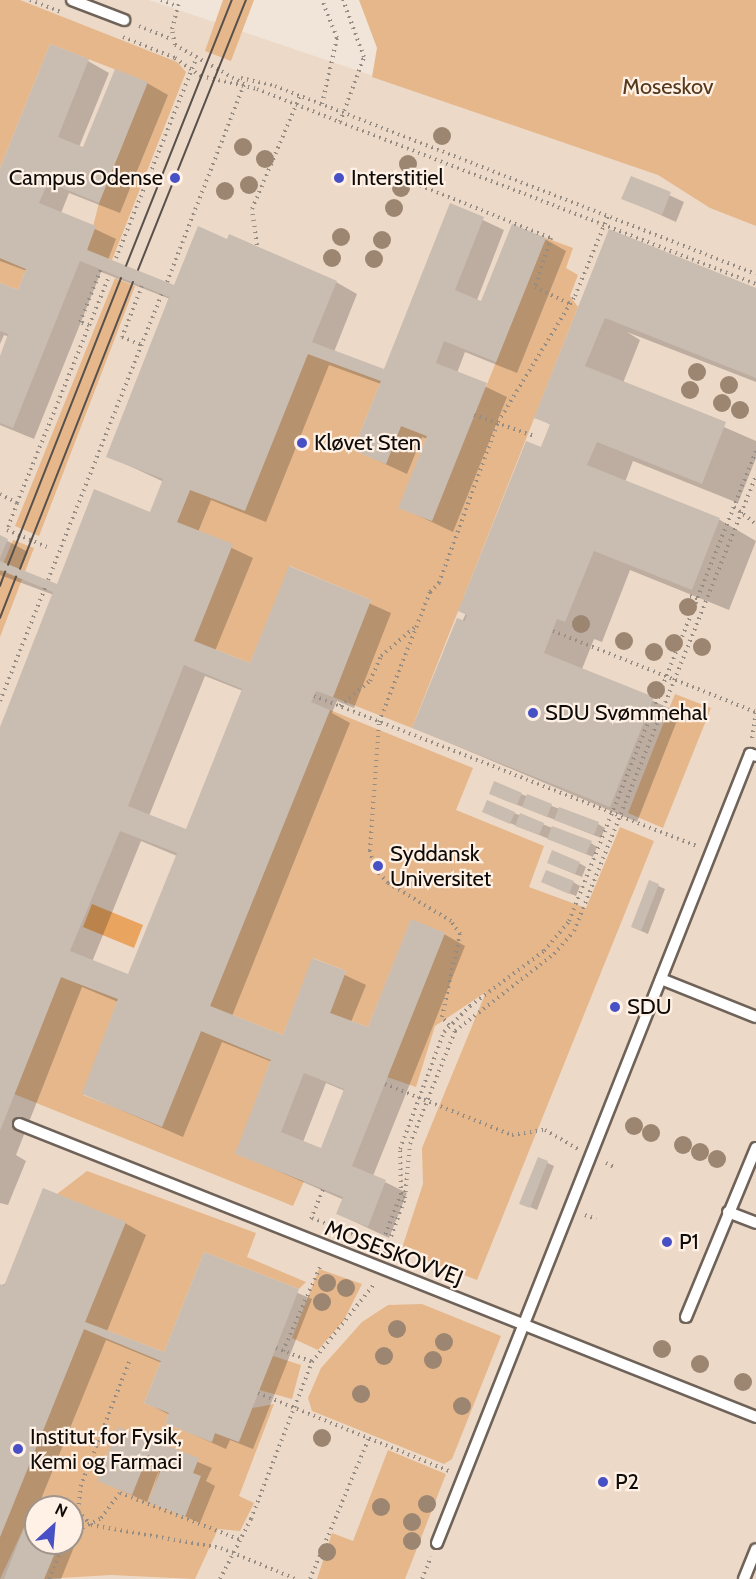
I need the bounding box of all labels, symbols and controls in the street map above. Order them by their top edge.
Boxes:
park label: Moseskov [622,74,714,100]
place label: Campus Odense [9,165,163,191]
place label: Interstitiel [351,165,444,191]
marker: Campus Odense [168,171,182,185]
marker: Interstitiel [332,171,346,185]
place label: Kløvet Sten [314,430,421,456]
marker: Kløvet Sten [295,436,309,450]
place label: SDU Svømmehal [545,700,707,726]
marker: SDU Svømmehal [526,706,540,720]
place label: Syddansk Universitet [390,840,491,891]
marker: Syddansk Universitet [371,859,385,873]
place label: SDU [627,994,672,1020]
marker: SDU [608,1000,622,1014]
street label: MOSESKOVVEJ [321,1215,467,1291]
place label: P1 [679,1229,699,1255]
marker: P1 [660,1235,674,1249]
place label: Institut for Fysik, Kemi og Farmaci [30,1423,182,1474]
marker: Institut for Fysik, Kemi og Farmaci [11,1442,25,1456]
place label: P2 [615,1469,639,1495]
marker: P2 [596,1475,610,1489]
north arrow [24,1495,84,1555]
text: N [52,1499,70,1521]

